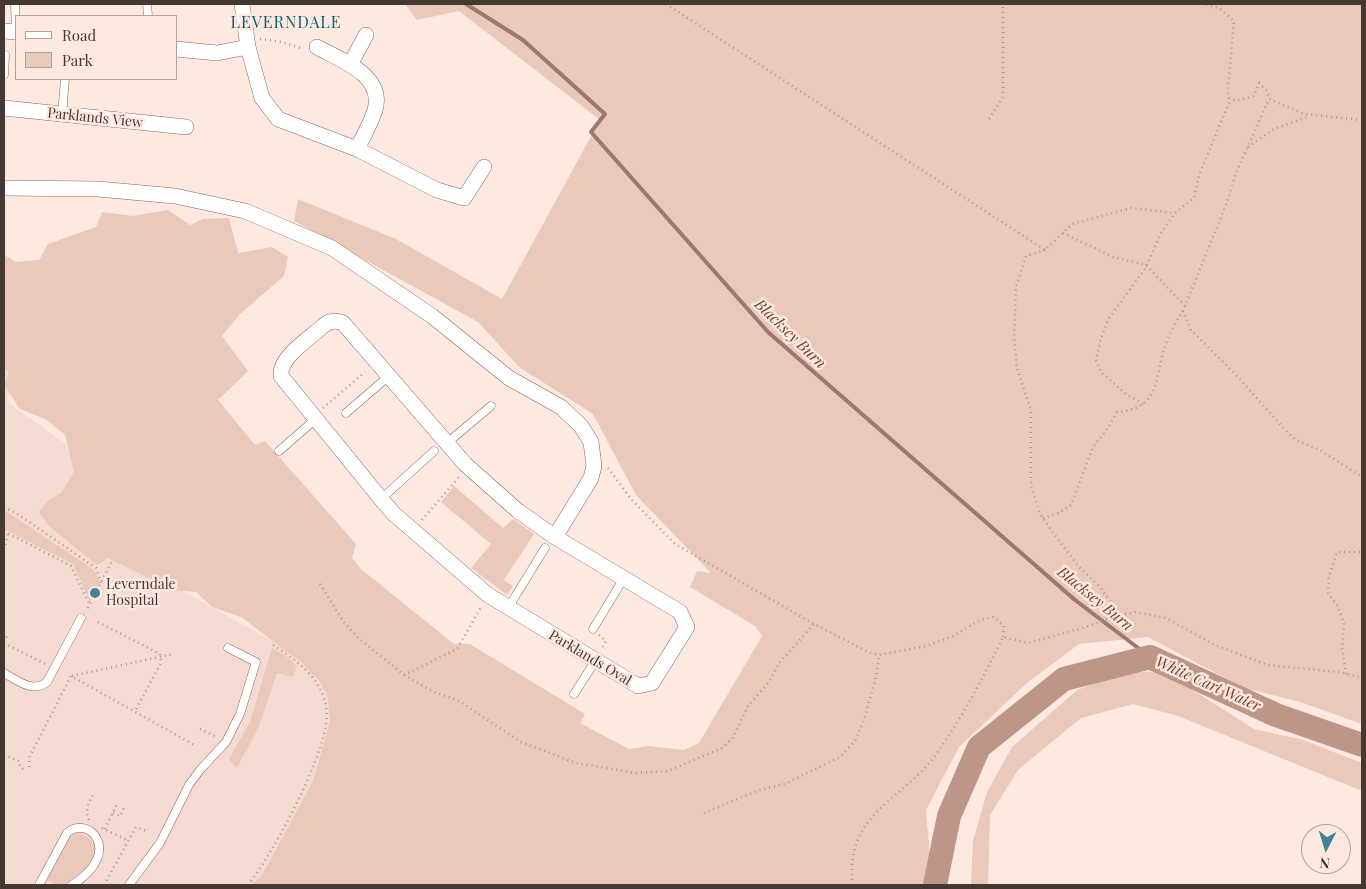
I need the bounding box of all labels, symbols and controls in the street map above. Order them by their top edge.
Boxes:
district label: LEVERNDALE [229,13,343,33]
legend [15,15,178,80]
text: Road [62,25,96,45]
text: Park [62,50,93,70]
street label: Parklands View [46,105,144,131]
water label: Blacksey Burn [751,296,829,372]
water label: Blacksey Burn [1054,563,1136,635]
place label: Leverndale Hospital [106,577,176,610]
marker: Leverndale Hospital [88,586,102,600]
street label: Parklands Oval [546,627,634,689]
water label: White Cart Water [1153,653,1263,715]
north arrow [1301,824,1351,874]
text: N [1319,854,1331,873]

